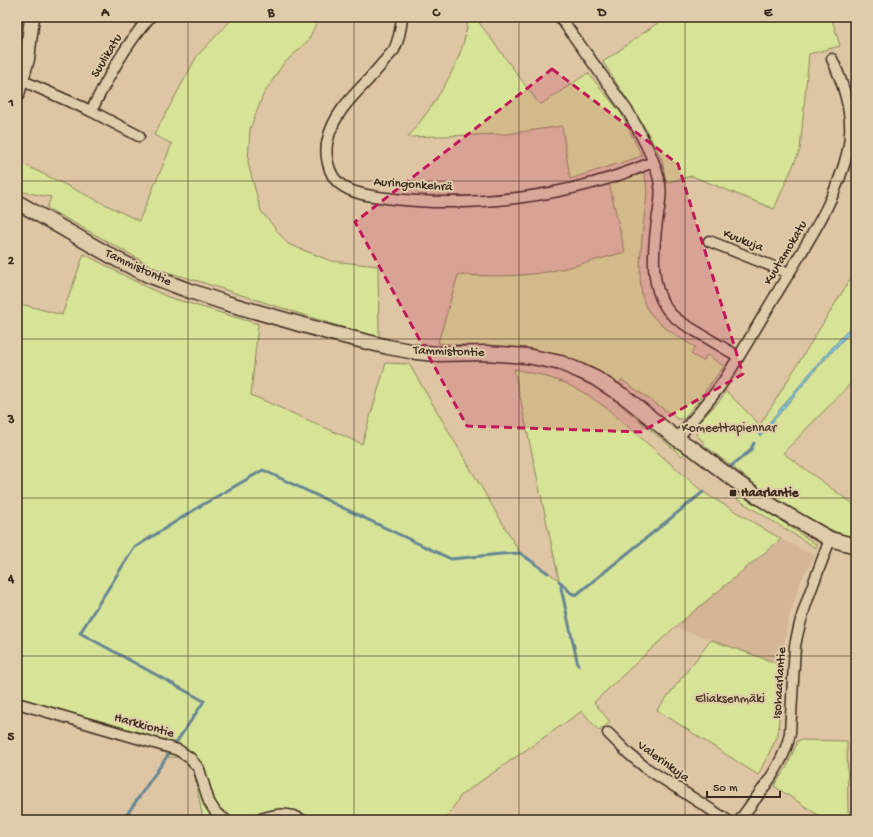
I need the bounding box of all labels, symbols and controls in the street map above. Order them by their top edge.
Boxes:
text: A [100,6,110,21]
text: B [267,6,276,21]
text: C [431,6,441,21]
text: D [597,6,607,21]
text: E [764,6,773,21]
street label: Suulikatu [88,31,126,81]
text: 1 [7,96,14,111]
street label: Auringonkehrä [373,175,454,195]
street label: Kuutamokatu [761,218,811,288]
street label: Kuukuja [721,226,766,256]
street label: Tammistontie [102,246,174,290]
text: 2 [8,254,15,269]
street label: Tammistontie [412,343,485,361]
text: 3 [7,413,15,428]
park label: Komeettapiennar [682,421,778,436]
place label: Haarlantie [741,486,800,501]
marker: Haarlantie [728,488,738,498]
text: 4 [7,572,15,587]
street label: Isohaarlantie [770,646,790,719]
park label: Eliaksenmäki [695,692,765,707]
street label: Harkkiontie [112,710,176,742]
text: 5 [8,730,15,745]
street label: Valerinkuja [633,738,693,786]
scale bar [707,773,780,799]
text: 50 m [713,782,738,796]

